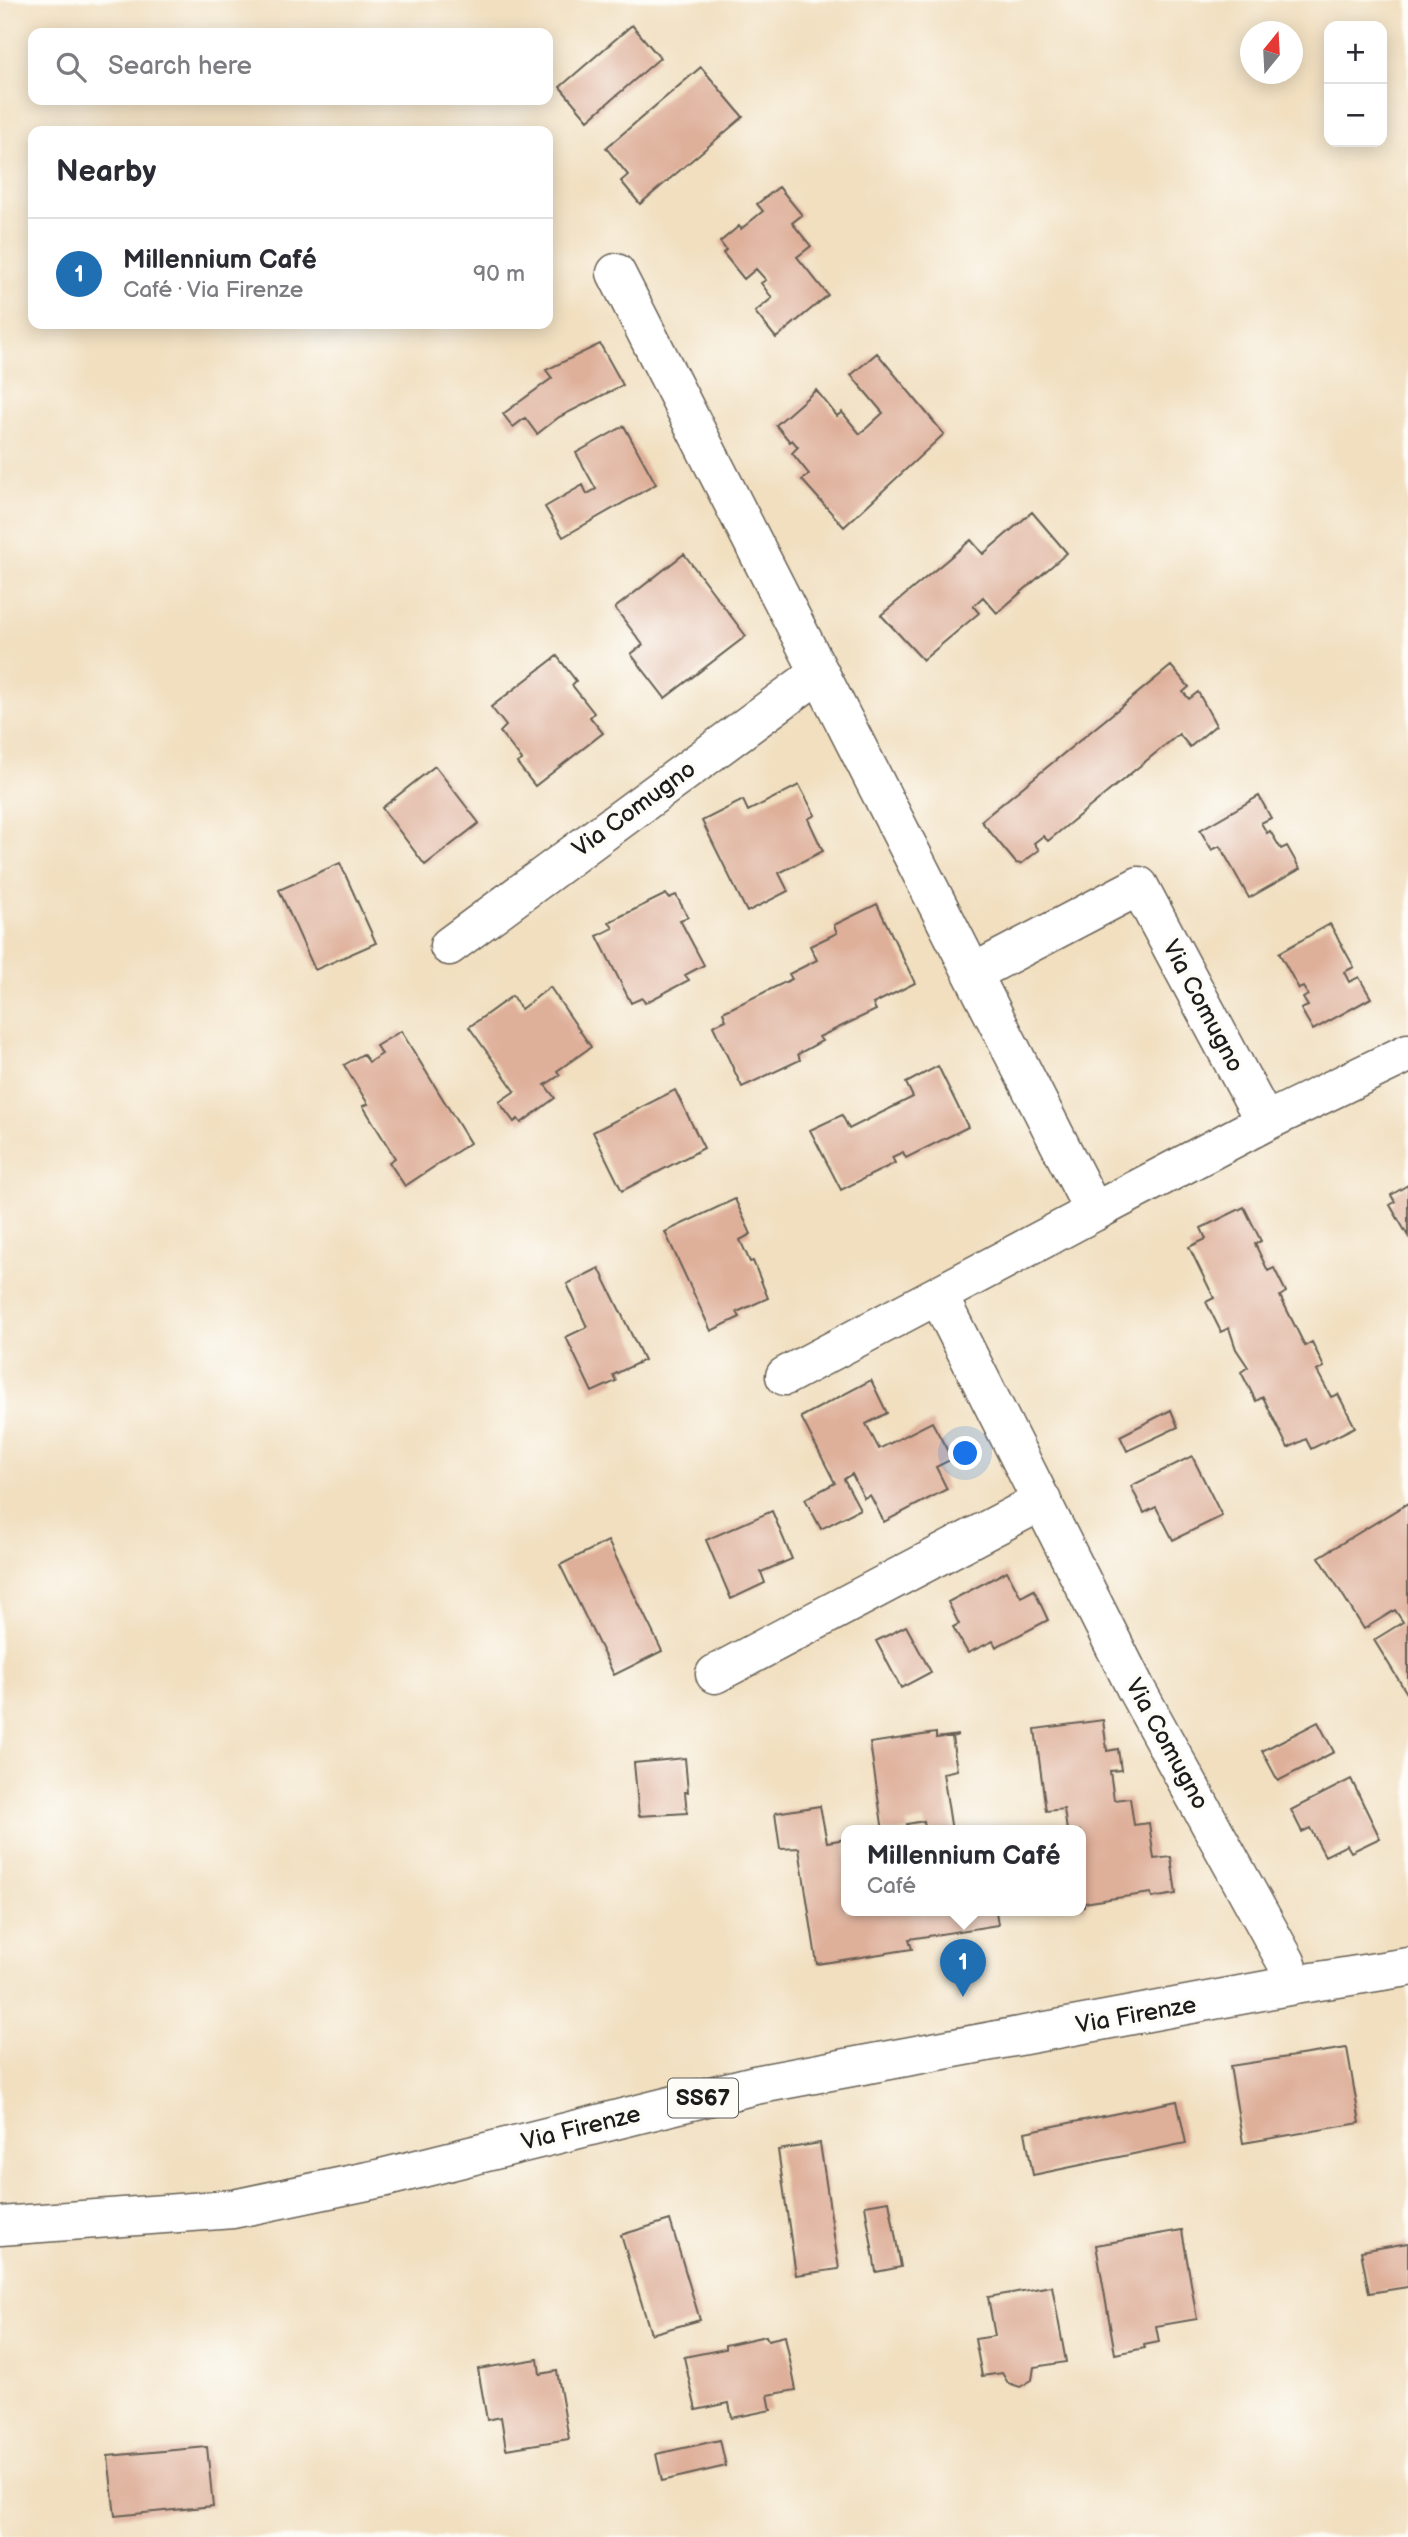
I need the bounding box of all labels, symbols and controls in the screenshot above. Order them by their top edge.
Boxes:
north arrow [1240,21,1303,84]
map controls [1324,21,1387,147]
button: + [1324,21,1387,84]
search box [28,28,553,105]
icon: search [52,48,90,86]
text: Search here [108,51,252,82]
button: − [1324,84,1387,147]
text: Nearby [56,154,156,190]
text: Millennium Café [123,245,317,276]
text: 1 [74,260,84,288]
text: 90 m [473,260,525,288]
text: Café · Via Firenze [123,276,303,304]
street label: Via Comugno [567,755,701,863]
street label: Via Comugno [1156,935,1250,1077]
your location [948,1436,982,1470]
street label: Via Comugno [1119,1673,1215,1815]
popup [841,1825,1086,1916]
text: Millennium Café [867,1841,1060,1872]
text: Café [867,1872,916,1900]
pin: 1 [940,1939,986,1997]
street label: Via Firenze [1074,1990,1198,2040]
road number: SS67 [668,2078,738,2118]
street label: Via Firenze [518,2099,644,2157]

